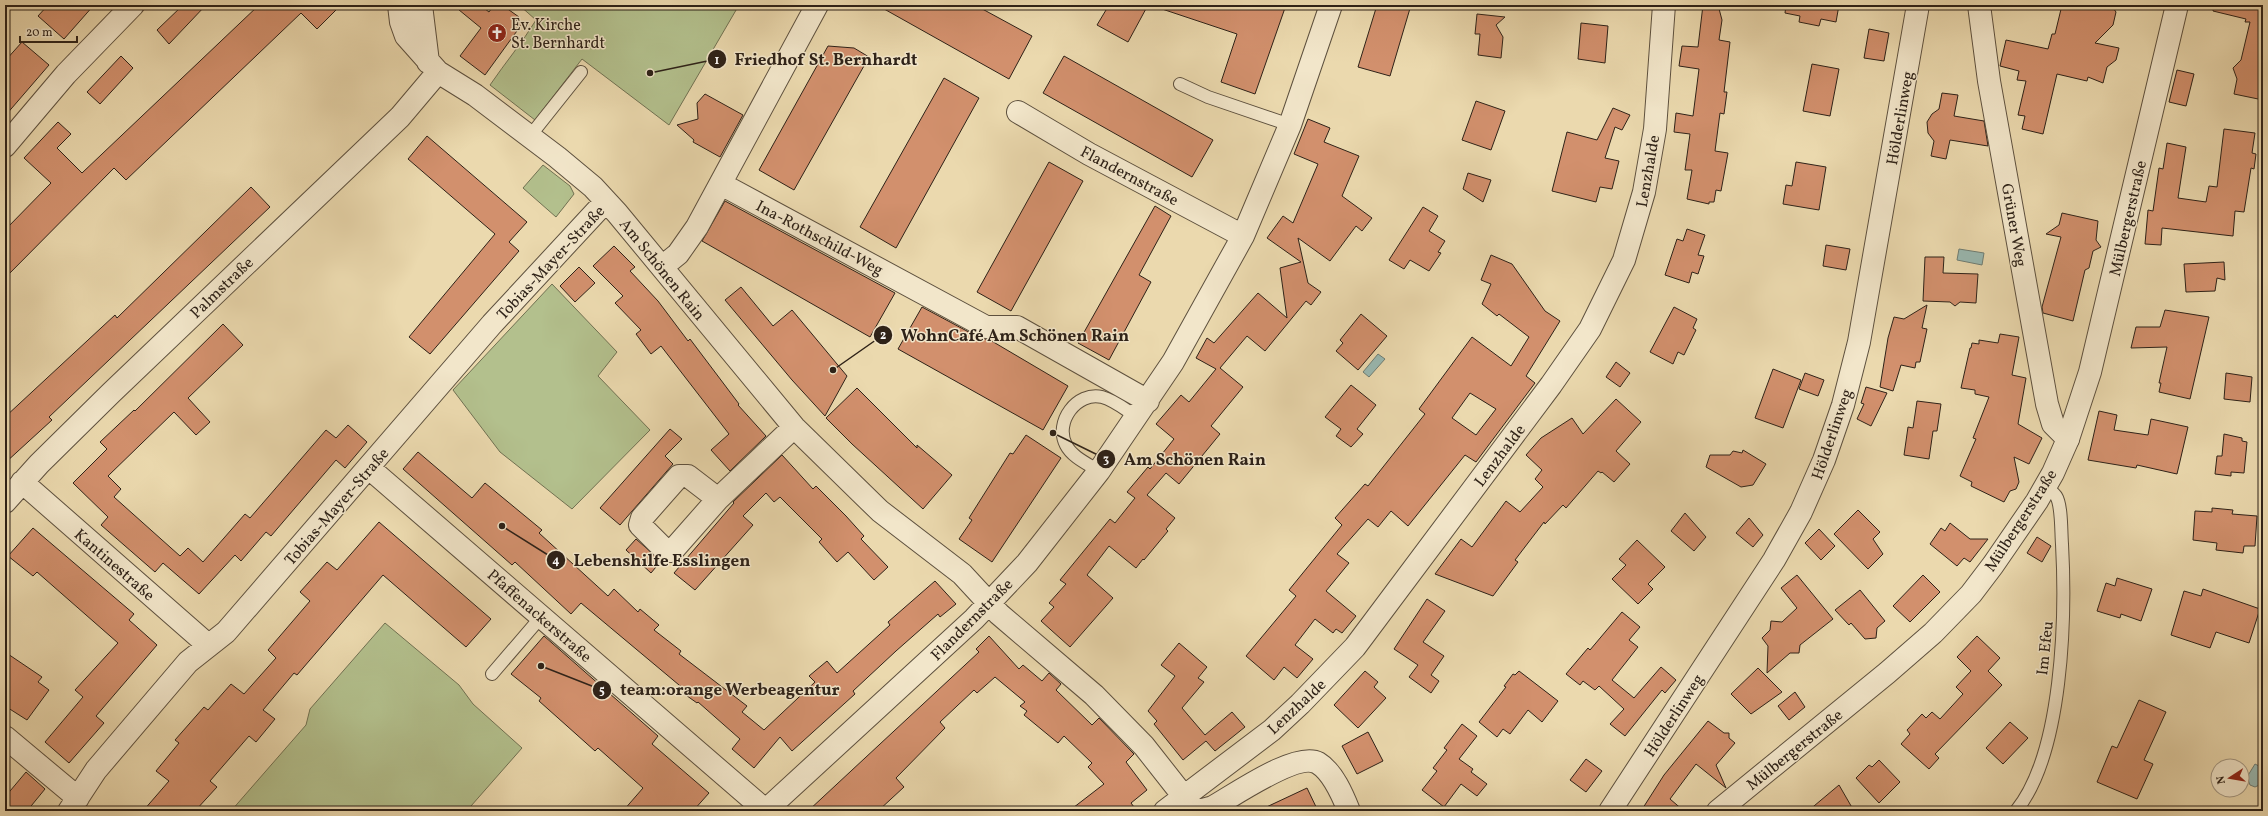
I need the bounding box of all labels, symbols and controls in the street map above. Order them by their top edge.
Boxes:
place label: Ev. Kirche St. Bernhardt [511,15,605,55]
scale bar [20,18,77,44]
church icon: Ev. Kirche St. Bernhardt [486,22,508,44]
text: 20 m [26,25,53,41]
callout: Friedhof St. Bernhardt [707,45,924,74]
text: Friedhof St. Bernhardt [735,49,918,72]
text: 1 [715,53,720,69]
street label: Hölderlinweg [1882,70,1920,167]
street label: Lenzhalde [1632,133,1666,209]
street label: Flandernstraße [1076,142,1182,212]
street label: Mülbergerstraße [2105,158,2153,279]
street label: Grüner Weg [1995,182,2031,269]
street label: Ina-Rothschild-Weg [751,196,887,282]
street label: Tobias-Mayer-Straße [492,201,610,326]
street label: Am Schönen Rain [613,215,709,326]
street label: Palmstraße [186,253,259,324]
callout: WohnCafé Am Schönen Rain [873,321,1138,350]
text: WohnCafé Am Schönen Rain [901,325,1129,348]
text: 2 [880,328,886,344]
street label: Hölderlinweg [1807,386,1859,483]
street label: Lenzhalde [1470,420,1531,492]
street label: Tobias-Mayer-Straße [280,444,395,571]
callout: Am Schönen Rain [1096,444,1274,473]
text: Am Schönen Rain [1124,449,1266,472]
text: 3 [1103,452,1109,468]
street label: Mülbergerstraße [1980,466,2063,577]
street label: Kantinestraße [69,524,159,607]
callout: Lebenshilfe Esslingen [546,545,759,574]
text: Lebenshilfe Esslingen [573,550,751,573]
text: 4 [552,553,560,569]
street label: Pfaffenackerstraße [482,565,596,668]
street label: Flandernstraße [926,574,1019,667]
street label: Im Efeu [2032,620,2060,677]
street label: Hölderlinweg [1640,670,1710,762]
callout: team:orange Werbeagentur [592,675,848,704]
street label: Lenzhalde [1263,675,1332,740]
text: team:orange Werbeagentur [620,679,840,702]
text: 5 [599,683,605,699]
street label: Mülbergerstraße [1742,705,1848,796]
north arrow [2210,758,2250,798]
text: N [2214,774,2230,785]

